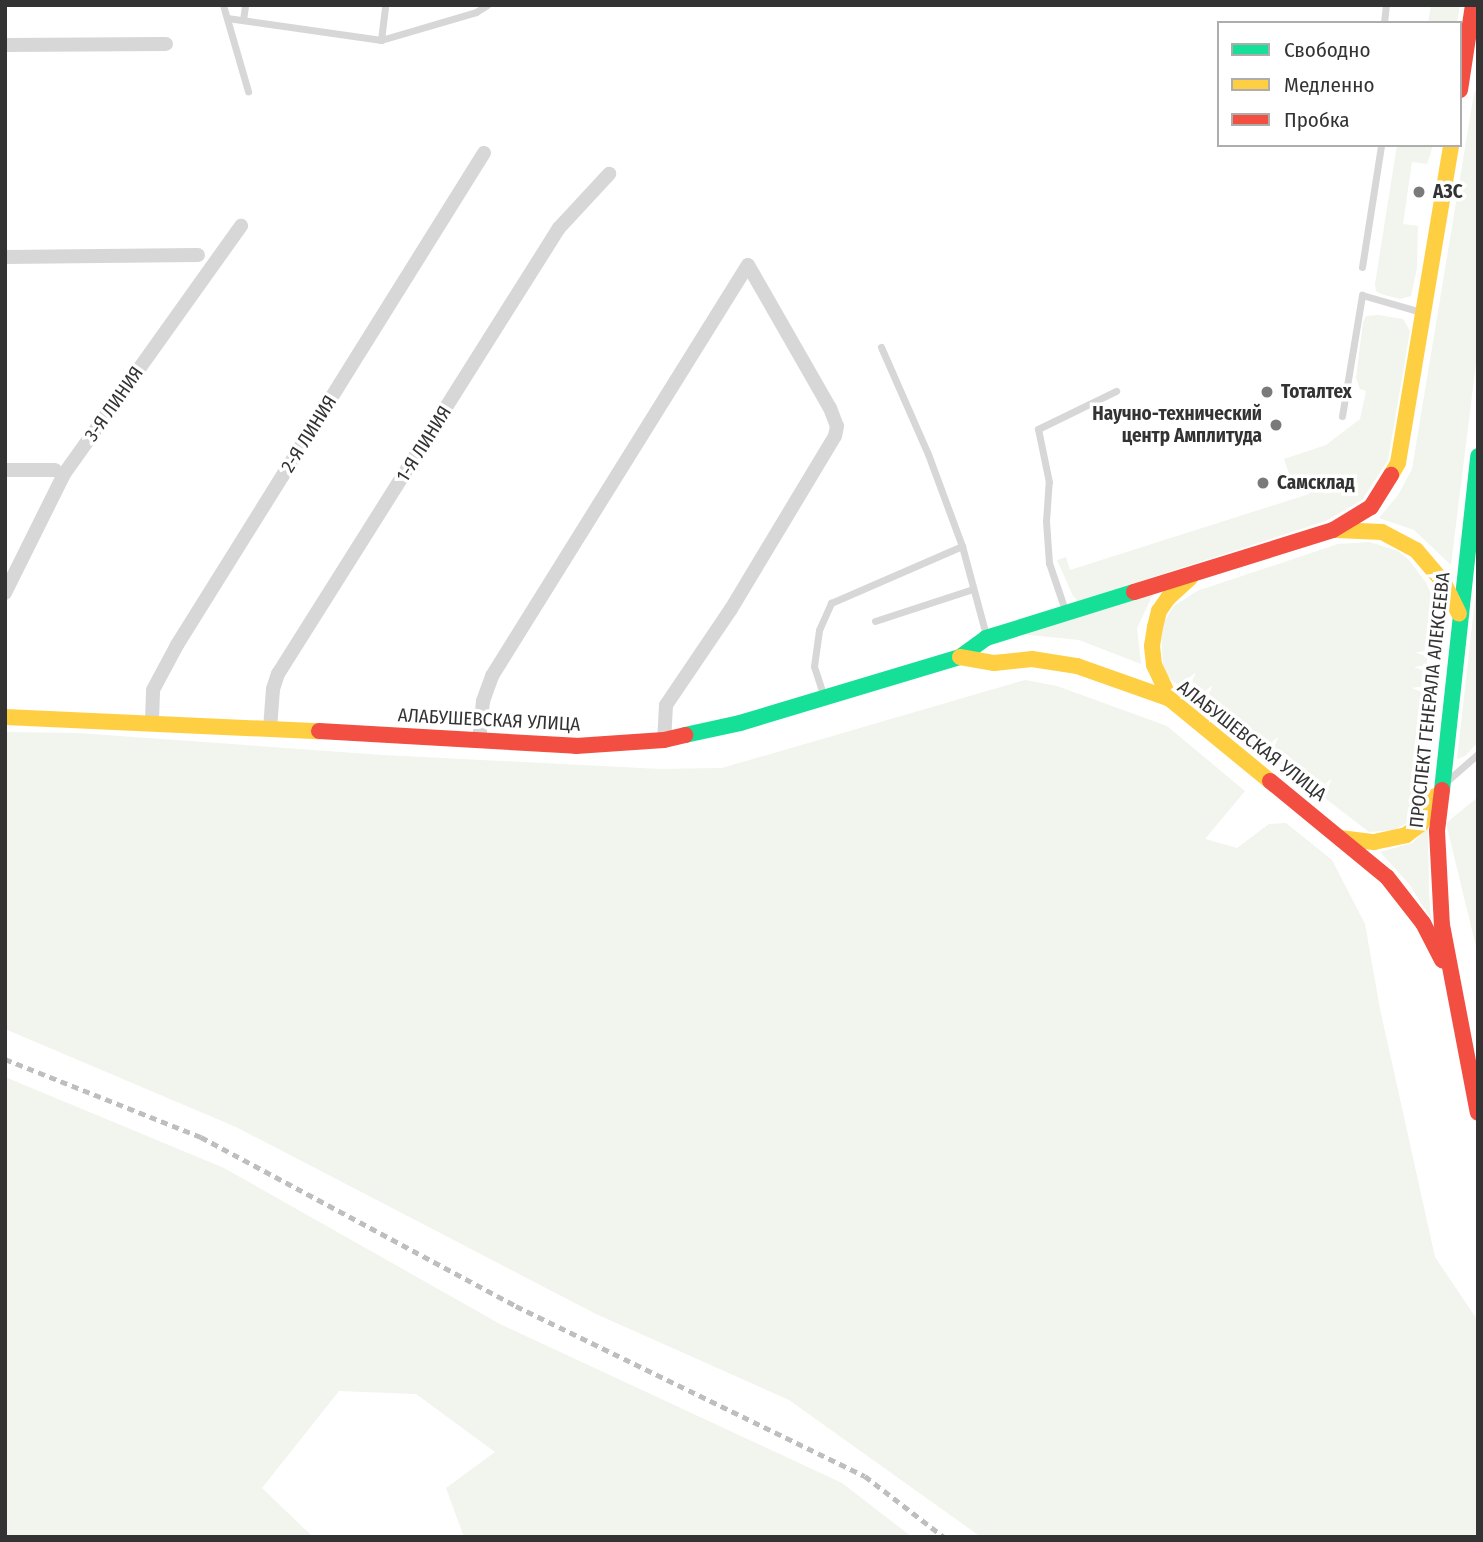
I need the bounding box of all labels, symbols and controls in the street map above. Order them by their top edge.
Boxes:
legend [1217,21,1462,147]
text: Свободно [1284,37,1370,63]
text: Медленно [1284,72,1374,98]
text: Пробка [1284,107,1350,133]
place label: АЗС [1433,181,1463,203]
marker: АЗС [1411,184,1427,200]
street label: 3-Я ЛИНИЯ [80,362,148,446]
place label: Тоталтех [1281,381,1352,403]
marker: Тоталтех [1259,384,1275,400]
street label: 2-Я ЛИНИЯ [277,391,341,477]
street label: 1-Я ЛИНИЯ [392,402,456,486]
place label: Научно-технический центр Амплитуда [1092,403,1262,447]
marker: Научно-технический центр Амплитуда [1268,417,1284,433]
place label: Самсклад [1277,472,1355,494]
marker: Самсклад [1255,475,1271,491]
street label: ПРОСПЕКТ ГЕНЕРАЛА АЛЕКСЕЕВА [1405,571,1455,829]
street label: АЛАБУШЕВСКАЯ УЛИЦА [1173,676,1331,806]
street label: АЛАБУШЕВСКАЯ УЛИЦА [397,704,581,736]

